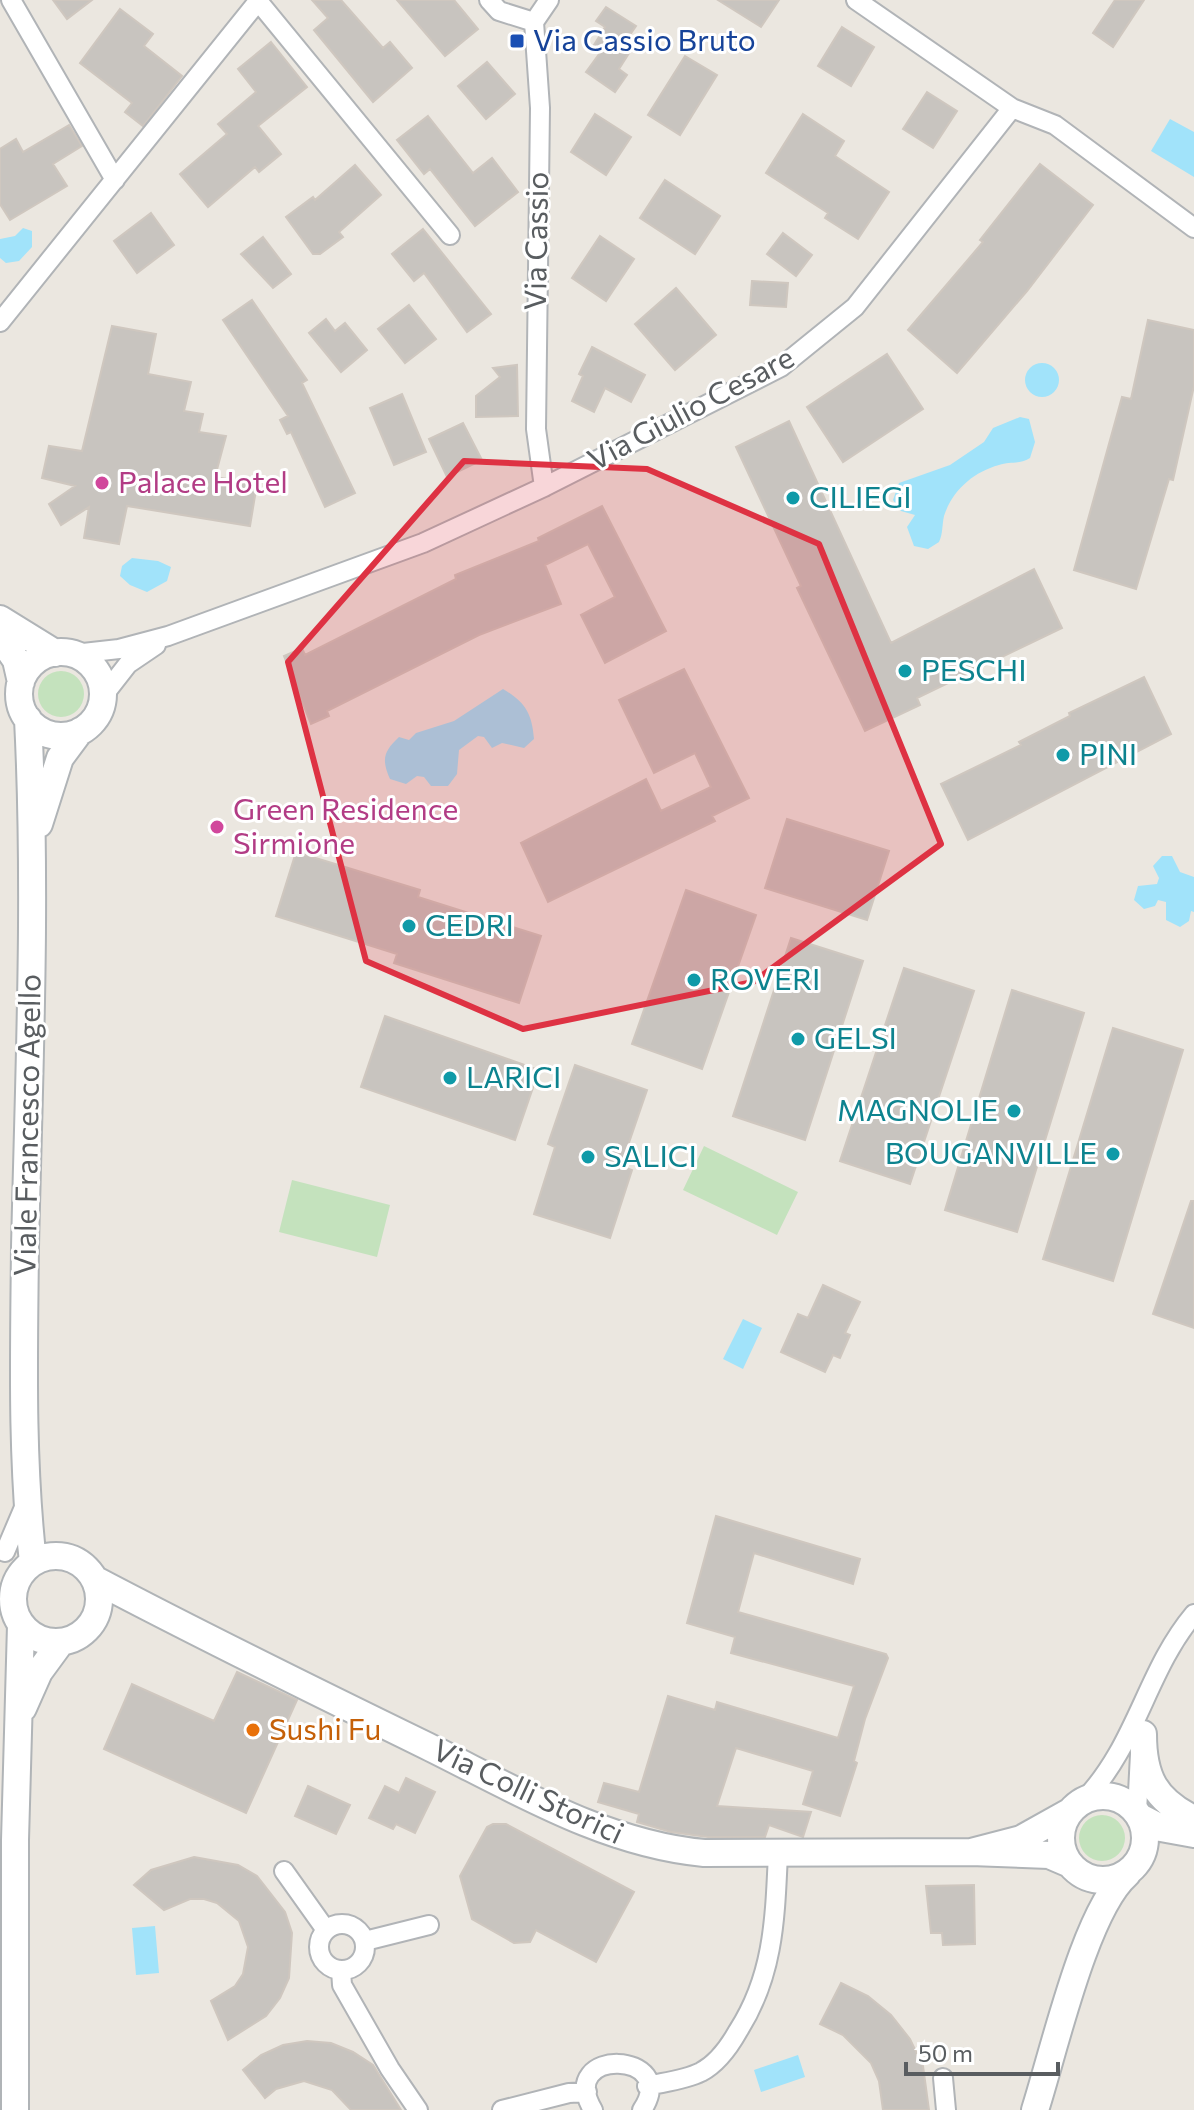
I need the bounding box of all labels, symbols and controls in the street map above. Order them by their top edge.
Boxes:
place label: Via Cassio Bruto [533,20,756,57]
marker: Via Cassio Bruto [508,32,526,50]
street label: Via Cassio [515,171,554,311]
street label: Via Giulio Cesare [580,337,799,477]
place label: Palace Hotel [118,462,288,499]
marker: Palace Hotel [93,474,111,492]
place label: CILIEGI [809,477,912,514]
marker: CILIEGI [784,489,802,507]
place label: PESCHI [921,650,1027,687]
marker: PESCHI [896,662,914,680]
place label: PINI [1079,734,1137,771]
marker: PINI [1054,746,1072,764]
place label: Green Residence Sirmione [233,789,458,860]
marker: Green Residence Sirmione [208,818,226,836]
place label: CEDRI [425,905,514,942]
marker: CEDRI [400,917,418,935]
place label: ROVERI [710,959,820,996]
marker: ROVERI [685,971,703,989]
street label: Viale Francesco Agello [4,974,47,1276]
place label: GELSI [814,1018,897,1055]
marker: GELSI [789,1030,807,1048]
place label: LARICI [466,1057,561,1094]
marker: LARICI [441,1069,459,1087]
place label: MAGNOLIE [837,1090,998,1127]
marker: MAGNOLIE [1005,1102,1023,1120]
place label: BOUGANVILLE [885,1133,1097,1170]
place label: SALICI [604,1136,697,1173]
marker: BOUGANVILLE [1104,1145,1122,1163]
marker: SALICI [579,1148,597,1166]
place label: Sushi Fu [269,1709,381,1746]
marker: Sushi Fu [244,1721,262,1739]
street label: Via Colli Storici [428,1729,630,1850]
scale bar [906,2026,1058,2076]
text: 50 m [918,2038,973,2067]

